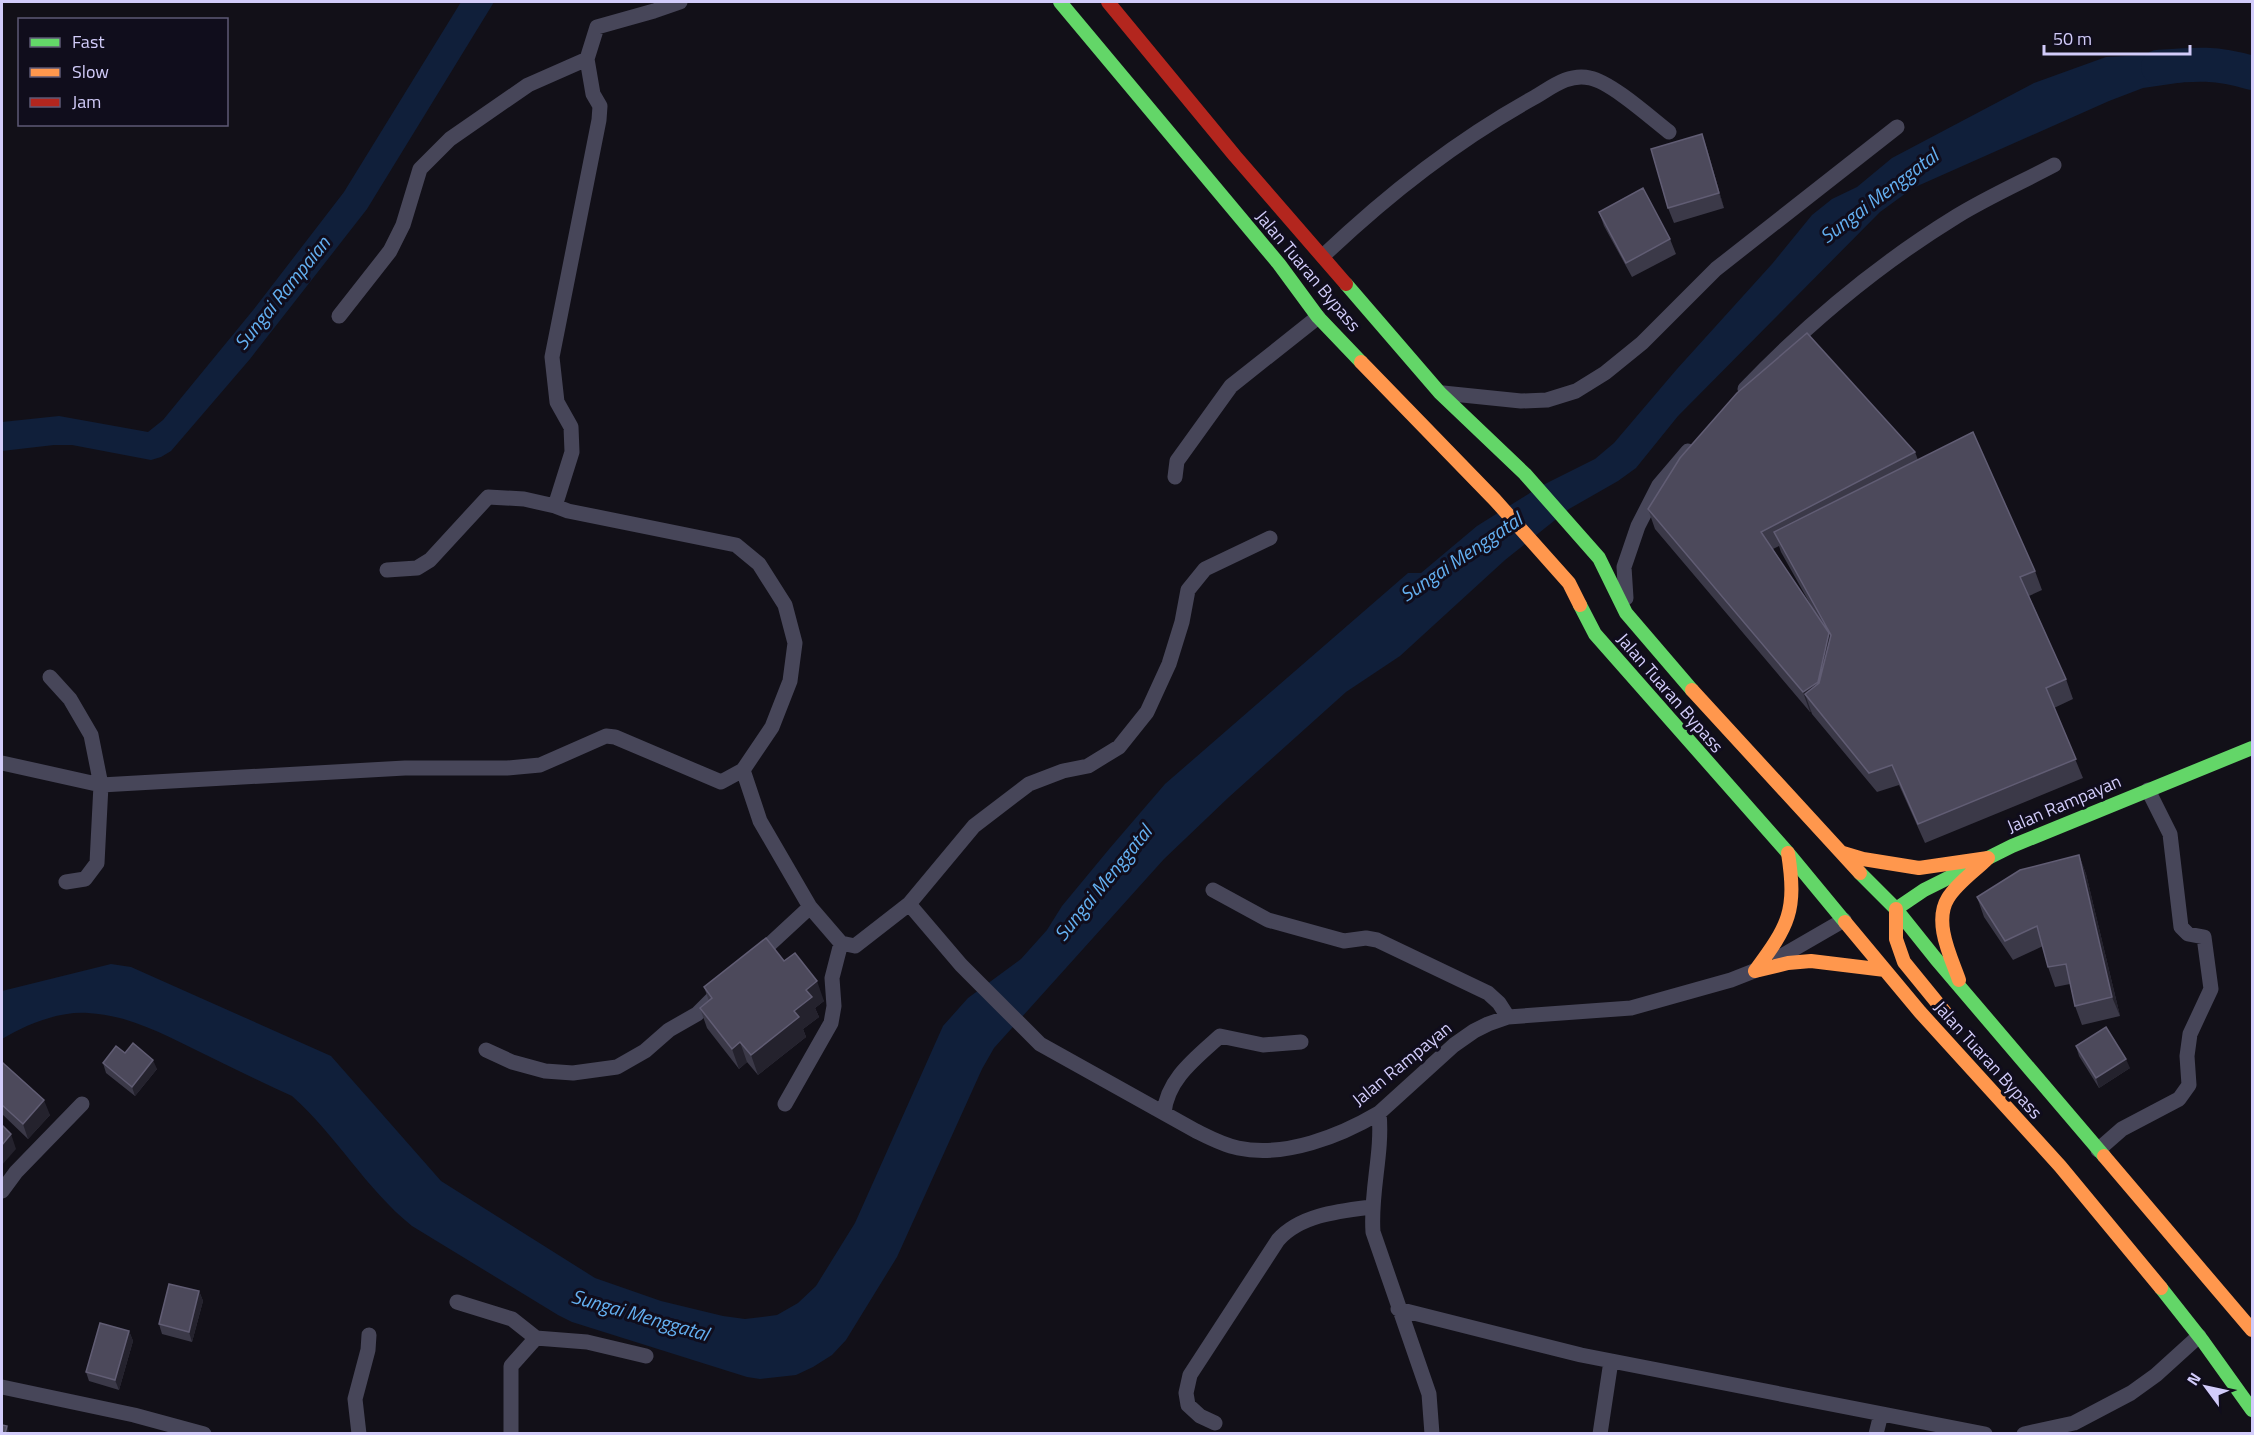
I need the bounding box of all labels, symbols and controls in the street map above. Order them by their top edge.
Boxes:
legend [18,18,228,126]
scale bar [2044,18,2190,56]
text: 50 m [2053,25,2092,52]
text: Fast [72,28,105,55]
text: Slow [72,58,109,85]
text: Jam [72,88,101,115]
water label: Sungai Menggatal [1813,139,1947,251]
street label: Jalan Tuaran Bypass [1249,204,1367,337]
water label: Sungai Rampaian [226,228,338,356]
water label: Sungai Menggatal [1393,503,1530,609]
street label: Jalan Tuaran Bypass [1611,627,1730,759]
street label: Jalan Rampayan [2002,767,2125,840]
water label: Sungai Menggatal [1046,816,1161,948]
street label: Jalan Tuaran Bypass [1928,994,2049,1125]
street label: Jalan Rampayan [1346,1015,1458,1112]
water label: Sungai Menggatal [568,1280,715,1350]
north arrow [2176,1357,2236,1417]
text: N [2180,1368,2207,1390]

